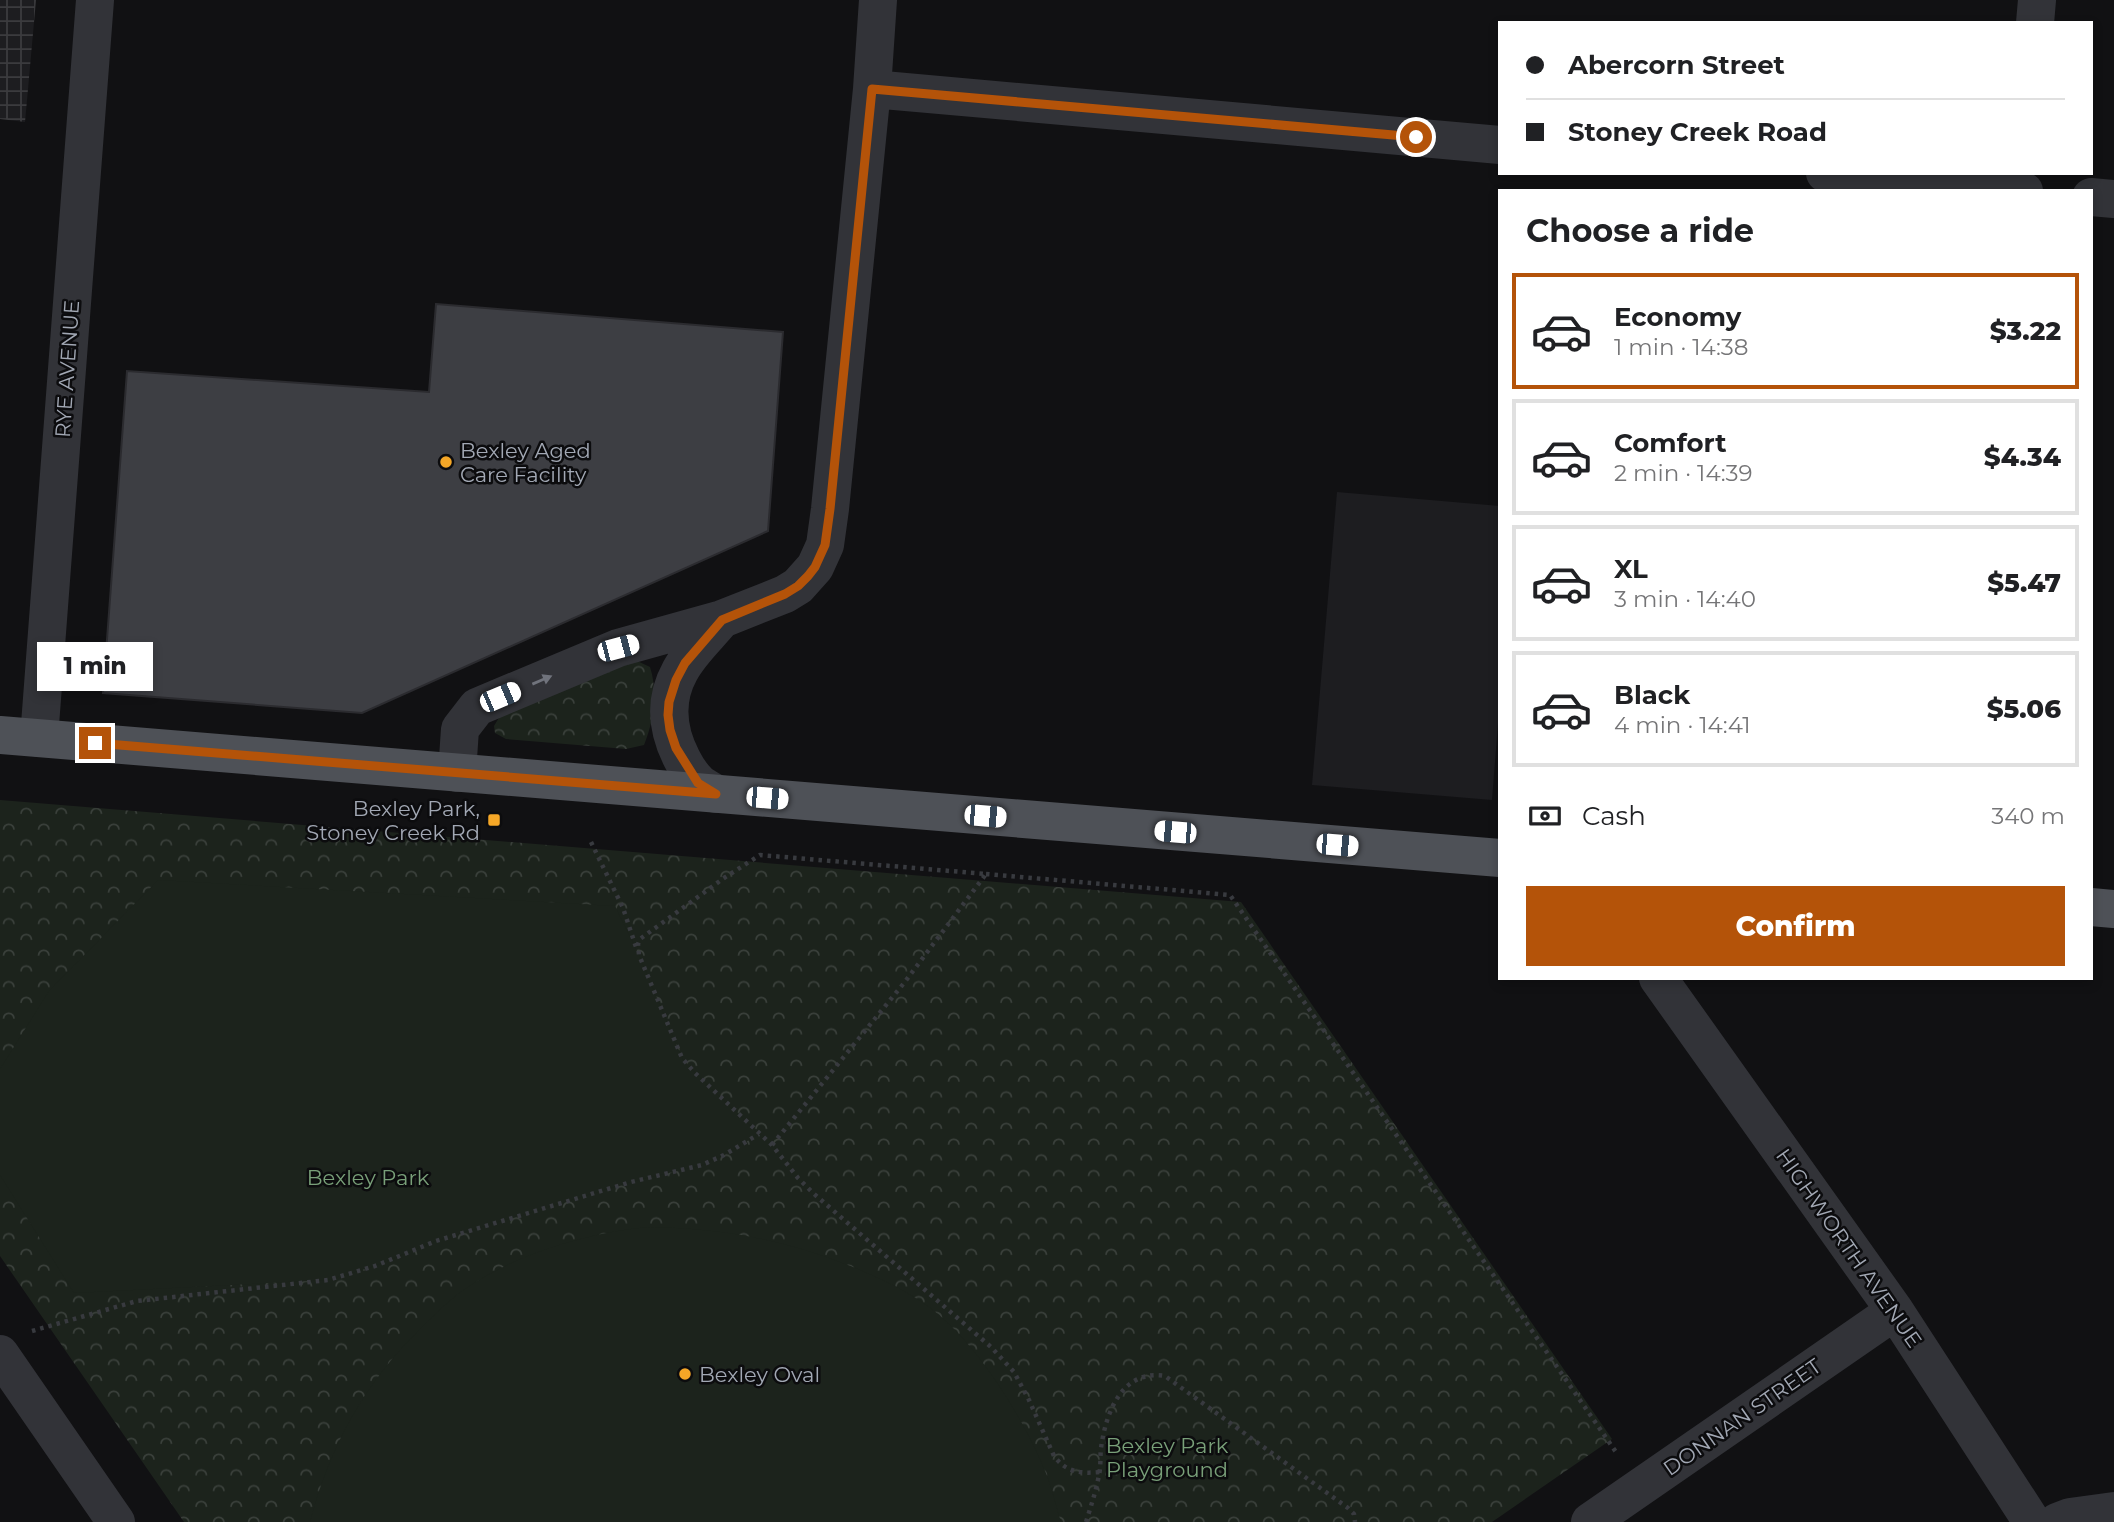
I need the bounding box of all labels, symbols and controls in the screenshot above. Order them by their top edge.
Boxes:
text: Abercorn Street [1568,49,1785,81]
text: Stoney Creek Road [1568,116,1827,148]
route start [1400,121,1432,153]
text: Choose a ride [1526,211,1754,250]
street label: RYE AVENUE [50,299,84,439]
icon: car [1530,300,1593,363]
text: Economy [1614,301,1741,333]
text: $3.22 [1990,315,2061,347]
text: 1 min · 14:38 [1614,333,1748,361]
icon: car [1530,426,1593,489]
text: Comfort [1614,427,1726,459]
place label: Bexley Aged Care Facility [460,438,591,487]
text: $4.34 [1984,441,2061,473]
marker: Bexley Aged Care Facility [438,454,454,470]
text: 2 min · 14:39 [1614,459,1753,487]
icon: car [1530,552,1593,615]
text: XL [1614,553,1648,585]
text: $5.47 [1987,567,2061,599]
text: 3 min · 14:40 [1614,585,1756,613]
car [595,632,642,664]
callout: 1 min [37,642,153,690]
text: 1 min [63,652,127,680]
one-way arrow [531,674,552,685]
icon: car [1530,678,1593,741]
car [477,679,524,715]
text: Black [1614,679,1690,711]
text: $5.06 [1987,693,2061,725]
text: 4 min · 14:41 [1614,711,1751,739]
route end [79,727,111,759]
car [746,786,789,810]
place label: Bexley Park, Stoney Creek Rd [306,796,480,845]
icon: cash [1526,797,1564,835]
text: Cash [1582,800,1646,832]
text: 340 m [1991,802,2065,830]
car [964,804,1007,828]
marker: Bexley Park, Stoney Creek Rd [486,812,502,828]
car [1154,820,1197,844]
car [1316,833,1359,857]
button: Confirm [1526,886,2065,966]
street label: HIGHWORTH AVENUE [1771,1144,1927,1352]
park label: Bexley Park [307,1165,430,1190]
street label: DONNAN STREET [1658,1353,1826,1481]
place label: Bexley Oval [699,1362,820,1387]
marker: Bexley Oval [677,1366,693,1382]
park label: Bexley Park Playground [1106,1433,1229,1482]

